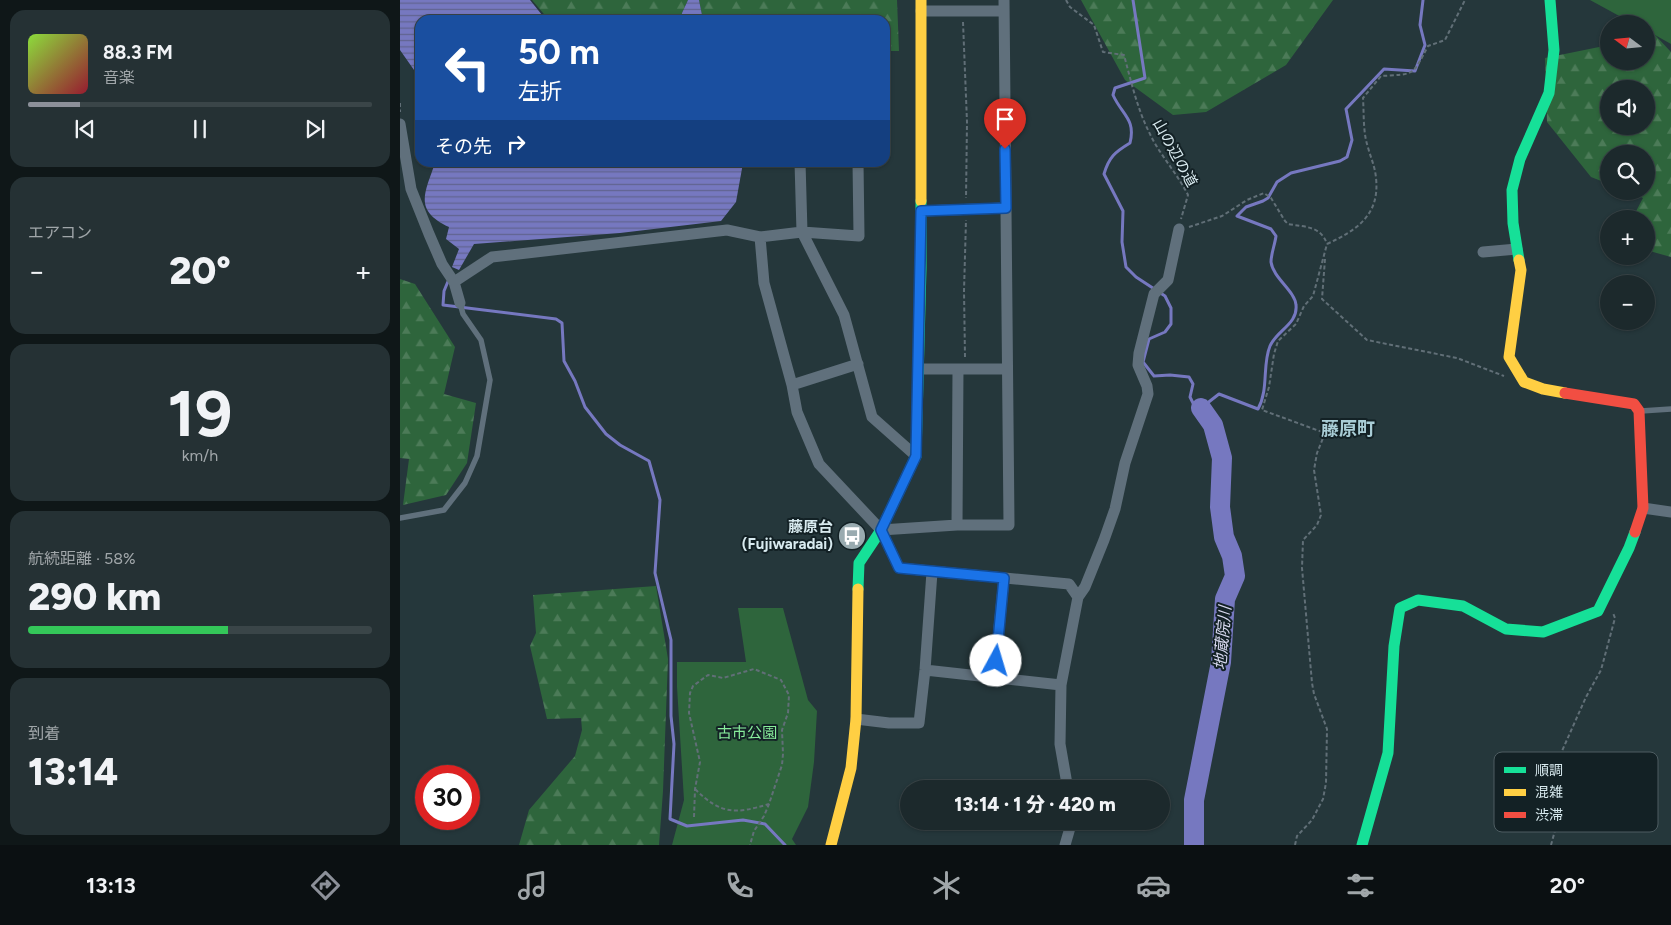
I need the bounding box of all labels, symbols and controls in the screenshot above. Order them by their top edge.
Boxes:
north arrow [1600,15,1655,70]
map controls [1600,15,1655,330]
text: 50 m [518,31,600,73]
icon: left [435,35,500,100]
text: 88.3 FM [103,41,173,64]
text: 音楽 [103,68,135,87]
text: 左折 [518,78,562,105]
button: sound [1600,80,1655,135]
pin [984,98,1026,149]
icon: arrive [991,105,1019,133]
icon: previous [71,115,99,143]
icon: pause [186,115,214,143]
icon: next [301,115,329,143]
street label: 山の辺の道 [1149,116,1201,190]
icon: right [502,130,530,158]
text: その先 [435,135,492,158]
button: search [1600,145,1655,200]
button: + [1600,210,1655,265]
text: エアコン [28,223,92,242]
text: 20° [169,248,231,294]
text: − [28,254,45,288]
text: + [355,254,372,288]
button: − [1600,275,1655,330]
text: 19 [167,374,233,452]
district label: 藤原町 [1321,418,1375,440]
text: km/h [182,446,218,465]
place label: 藤原台 (Fujiwaradai) [742,518,833,553]
bus stop icon: 藤原台 (Fujiwaradai) [837,521,867,551]
text: 航続距離 · 58% [28,549,136,568]
text: 290 km [28,574,161,620]
water label: 地蔵院川 [1210,603,1235,671]
position arrow [969,634,1021,686]
text: 到着 [28,724,60,743]
park label: 古市公園 [717,724,777,742]
text: 13:14 [28,749,118,795]
legend [1494,752,1658,832]
text: 順調 [1535,762,1563,779]
speed limit sign: 30 [415,765,480,830]
text: 混雑 [1535,784,1563,801]
text: 13:14 · 1 分 · 420 m [954,793,1116,816]
text: 渋滞 [1535,807,1563,824]
icon: directions [308,868,343,903]
icon: music [515,868,550,903]
icon: phone [722,868,757,903]
icon: climate [929,868,964,903]
icon: car [1136,868,1171,903]
icon: filters [1343,868,1378,903]
text: 13:13 [86,872,136,899]
text: 20° [1550,872,1585,899]

